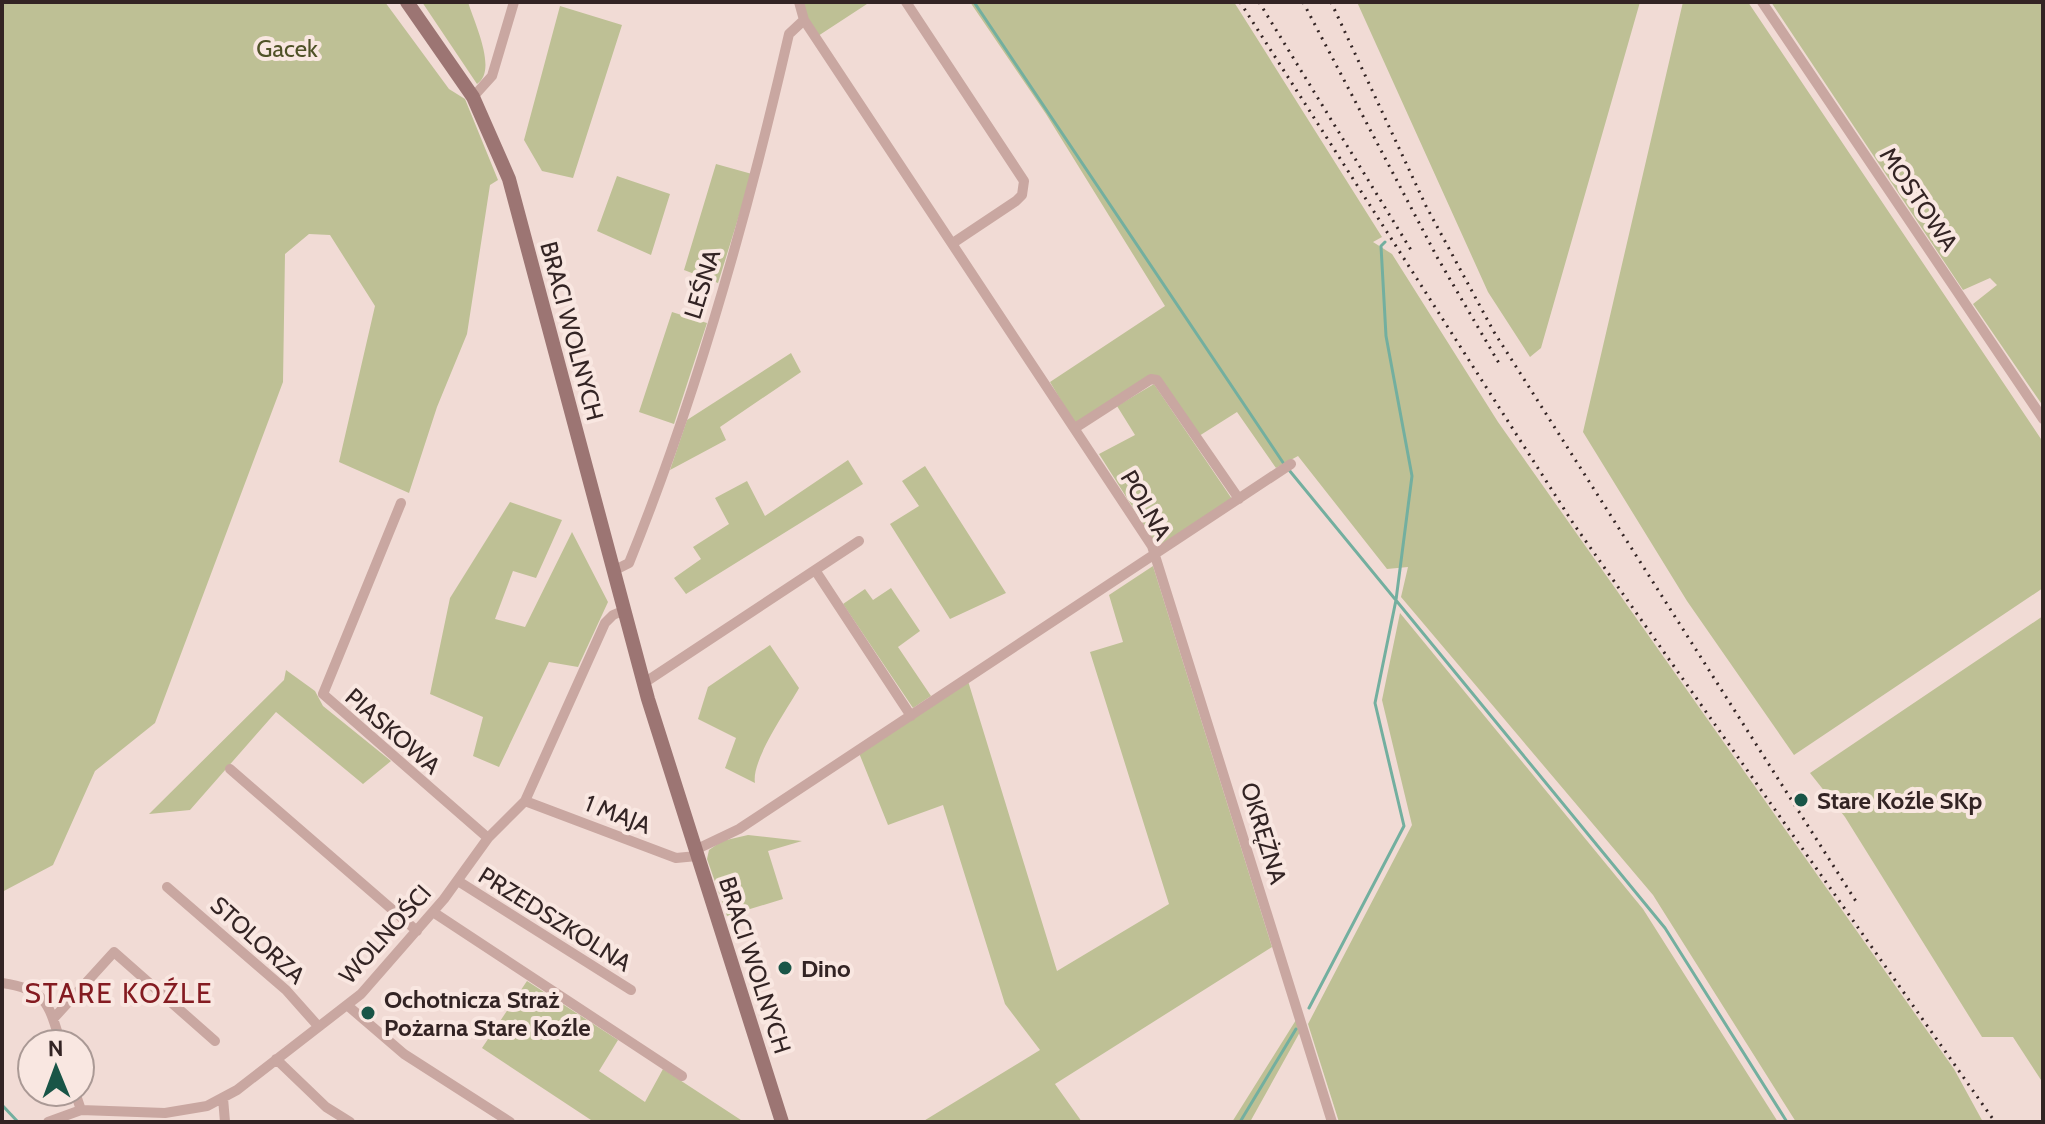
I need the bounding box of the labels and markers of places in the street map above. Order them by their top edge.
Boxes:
place label: Stare Koźle SKp [1817,786,1982,815]
marker: Stare Koźle SKp [1792,791,1810,809]
place label: Dino [801,954,851,983]
marker: Dino [776,959,794,977]
place label: Ochotnicza Straż Pożarna Stare Koźle [384,985,591,1042]
marker: Ochotnicza Straż Pożarna Stare Koźle [359,1004,377,1022]

